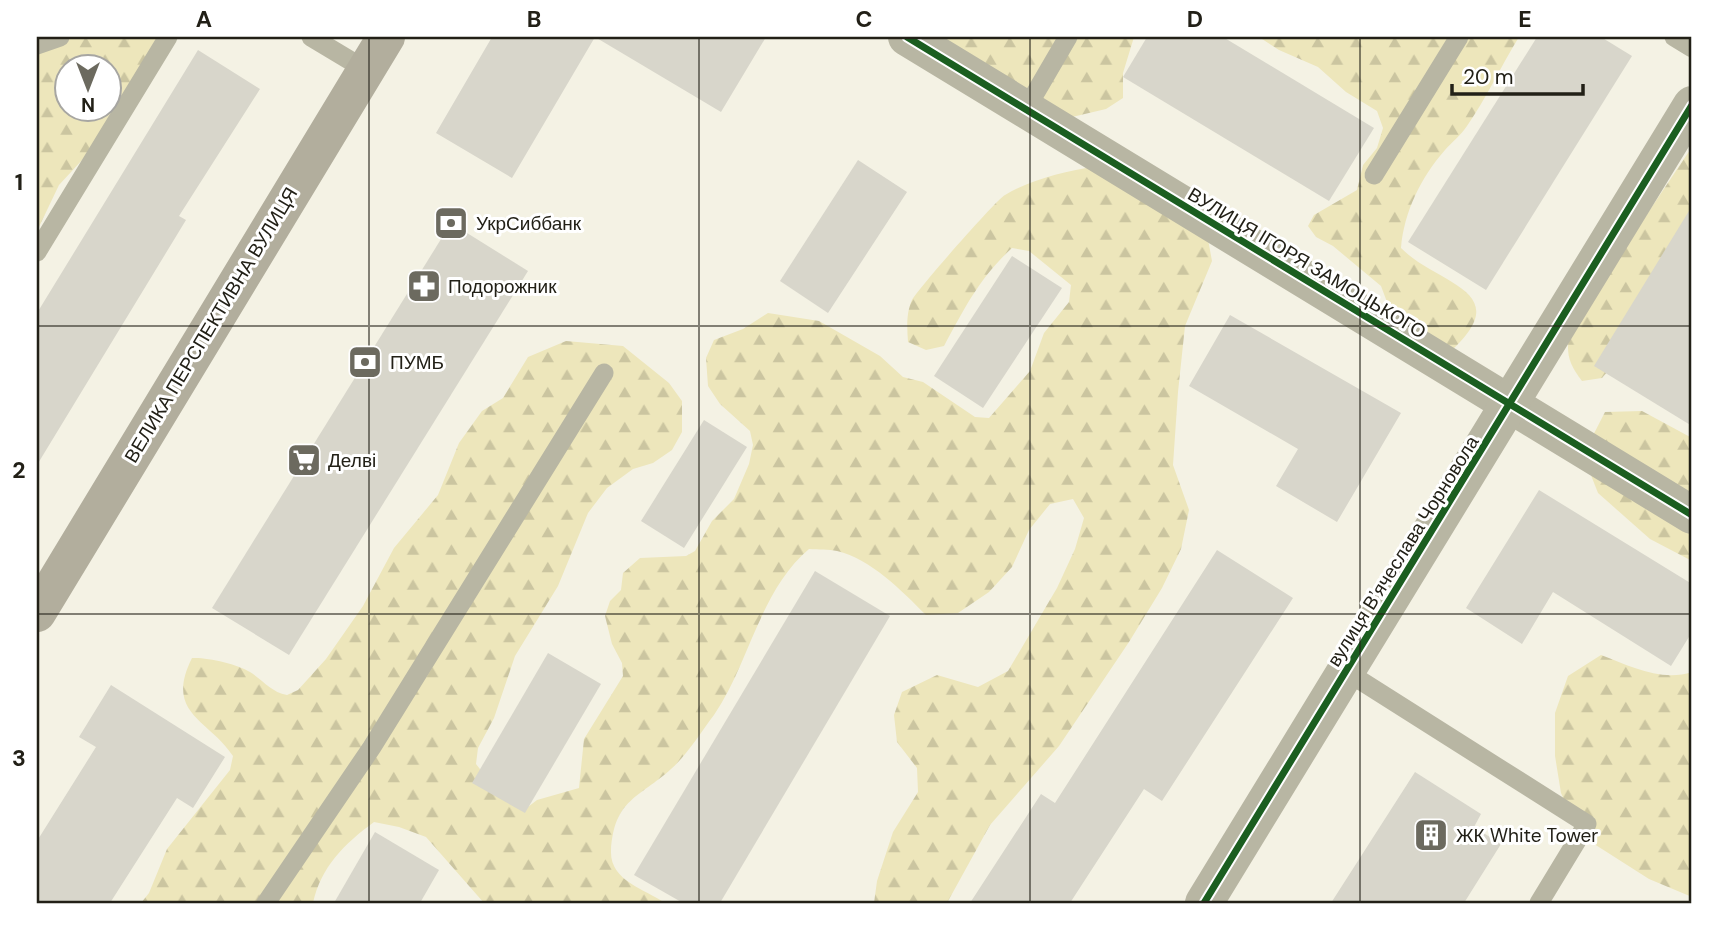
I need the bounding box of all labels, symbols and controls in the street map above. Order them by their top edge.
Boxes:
text: A [196,4,212,34]
text: B [527,4,541,34]
text: C [856,4,872,34]
text: D [1187,4,1203,34]
text: E [1518,4,1532,34]
north arrow [52,52,122,122]
scale bar [1452,52,1584,96]
text: 20 m [1463,63,1514,91]
text: N [81,92,95,117]
text: 1 [15,167,23,197]
street label: ВУЛИЦЯ ІГОРЯ ЗАМОЦЬКОГО [1183,182,1431,344]
street label: ВЕЛИКА ПЕРСПЕКТИВНА ВУЛИЦЯ [119,183,303,467]
bank icon: УкрСиббанк [432,204,470,242]
place label: УкрСиббанк [476,211,582,236]
pharmacy icon: Подорожник [405,267,443,305]
place label: Подорожник [448,274,557,299]
bank icon: ПУМБ [346,343,384,381]
place label: ПУМБ [390,350,444,375]
street label: вулиця Вʼячеслава Чорновола [1322,431,1485,671]
supermarket icon: Делві [285,441,323,479]
place label: Делві [328,448,376,473]
text: 2 [12,455,26,485]
text: 3 [12,743,26,773]
building icon: ЖК White Tower [1412,816,1450,854]
place label: ЖК White Tower [1456,823,1598,848]

